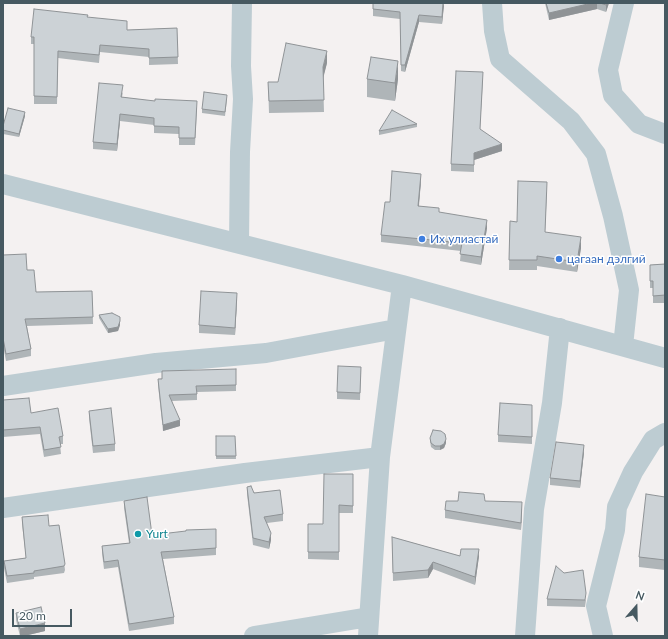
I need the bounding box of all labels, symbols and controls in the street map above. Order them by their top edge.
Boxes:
place label: Их улиастай [430,232,498,246]
marker: Их улиастай [417,234,427,244]
place label: цагаан дэлгий [567,252,646,266]
marker: цагаан дэлгий [554,254,564,264]
place label: Yurt [146,527,168,541]
marker: Yurt [133,529,143,539]
north arrow [616,587,656,627]
text: N [634,588,646,603]
scale bar [14,601,74,627]
text: 20 m [19,608,46,623]

